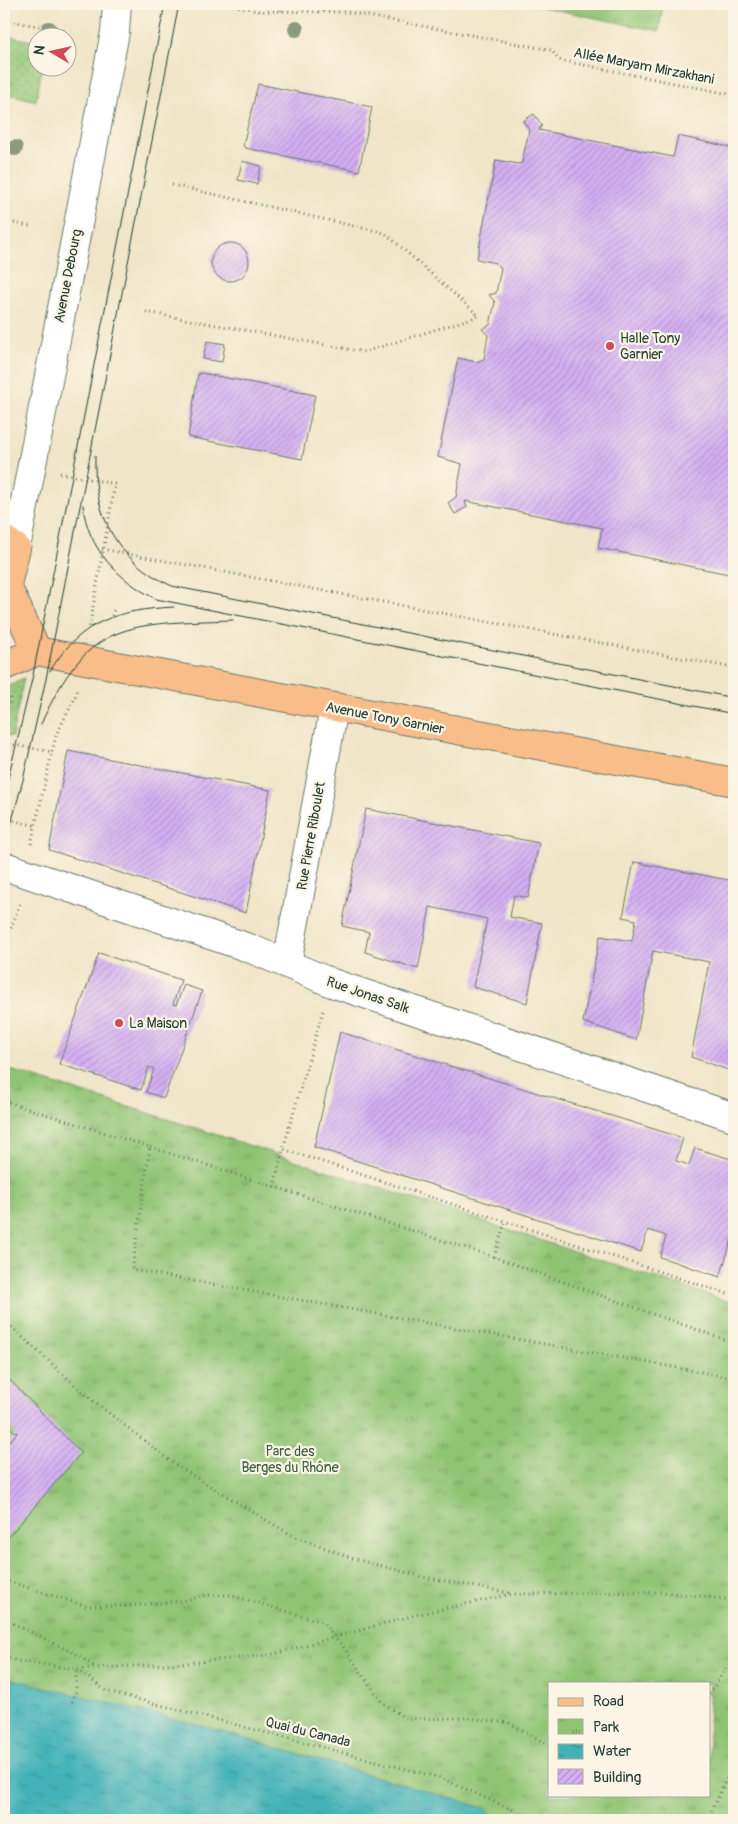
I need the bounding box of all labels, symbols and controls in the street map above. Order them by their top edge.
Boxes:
north arrow [28,28,78,78]
text: N [31,44,49,56]
street label: Allée Maryam Mirzakhani [572,44,716,88]
street label: Avenue Debourg [51,228,85,324]
place label: Halle Tony Garnier [620,330,680,363]
marker: Halle Tony Garnier [604,340,616,352]
street label: Avenue Tony Garnier [324,698,446,738]
street label: Rue Pierre Riboulet [293,780,329,892]
street label: Rue Jonas Salk [324,973,412,1017]
place label: La Maison [129,1015,187,1032]
marker: La Maison [113,1017,125,1029]
park label: Parc des Berges du Rhône [241,1443,339,1476]
legend [548,1682,710,1796]
text: Road [593,1692,624,1711]
street label: Quai du Canada [264,1713,352,1751]
text: Park [593,1718,620,1737]
text: Water [593,1742,632,1761]
text: Building [593,1768,641,1787]

